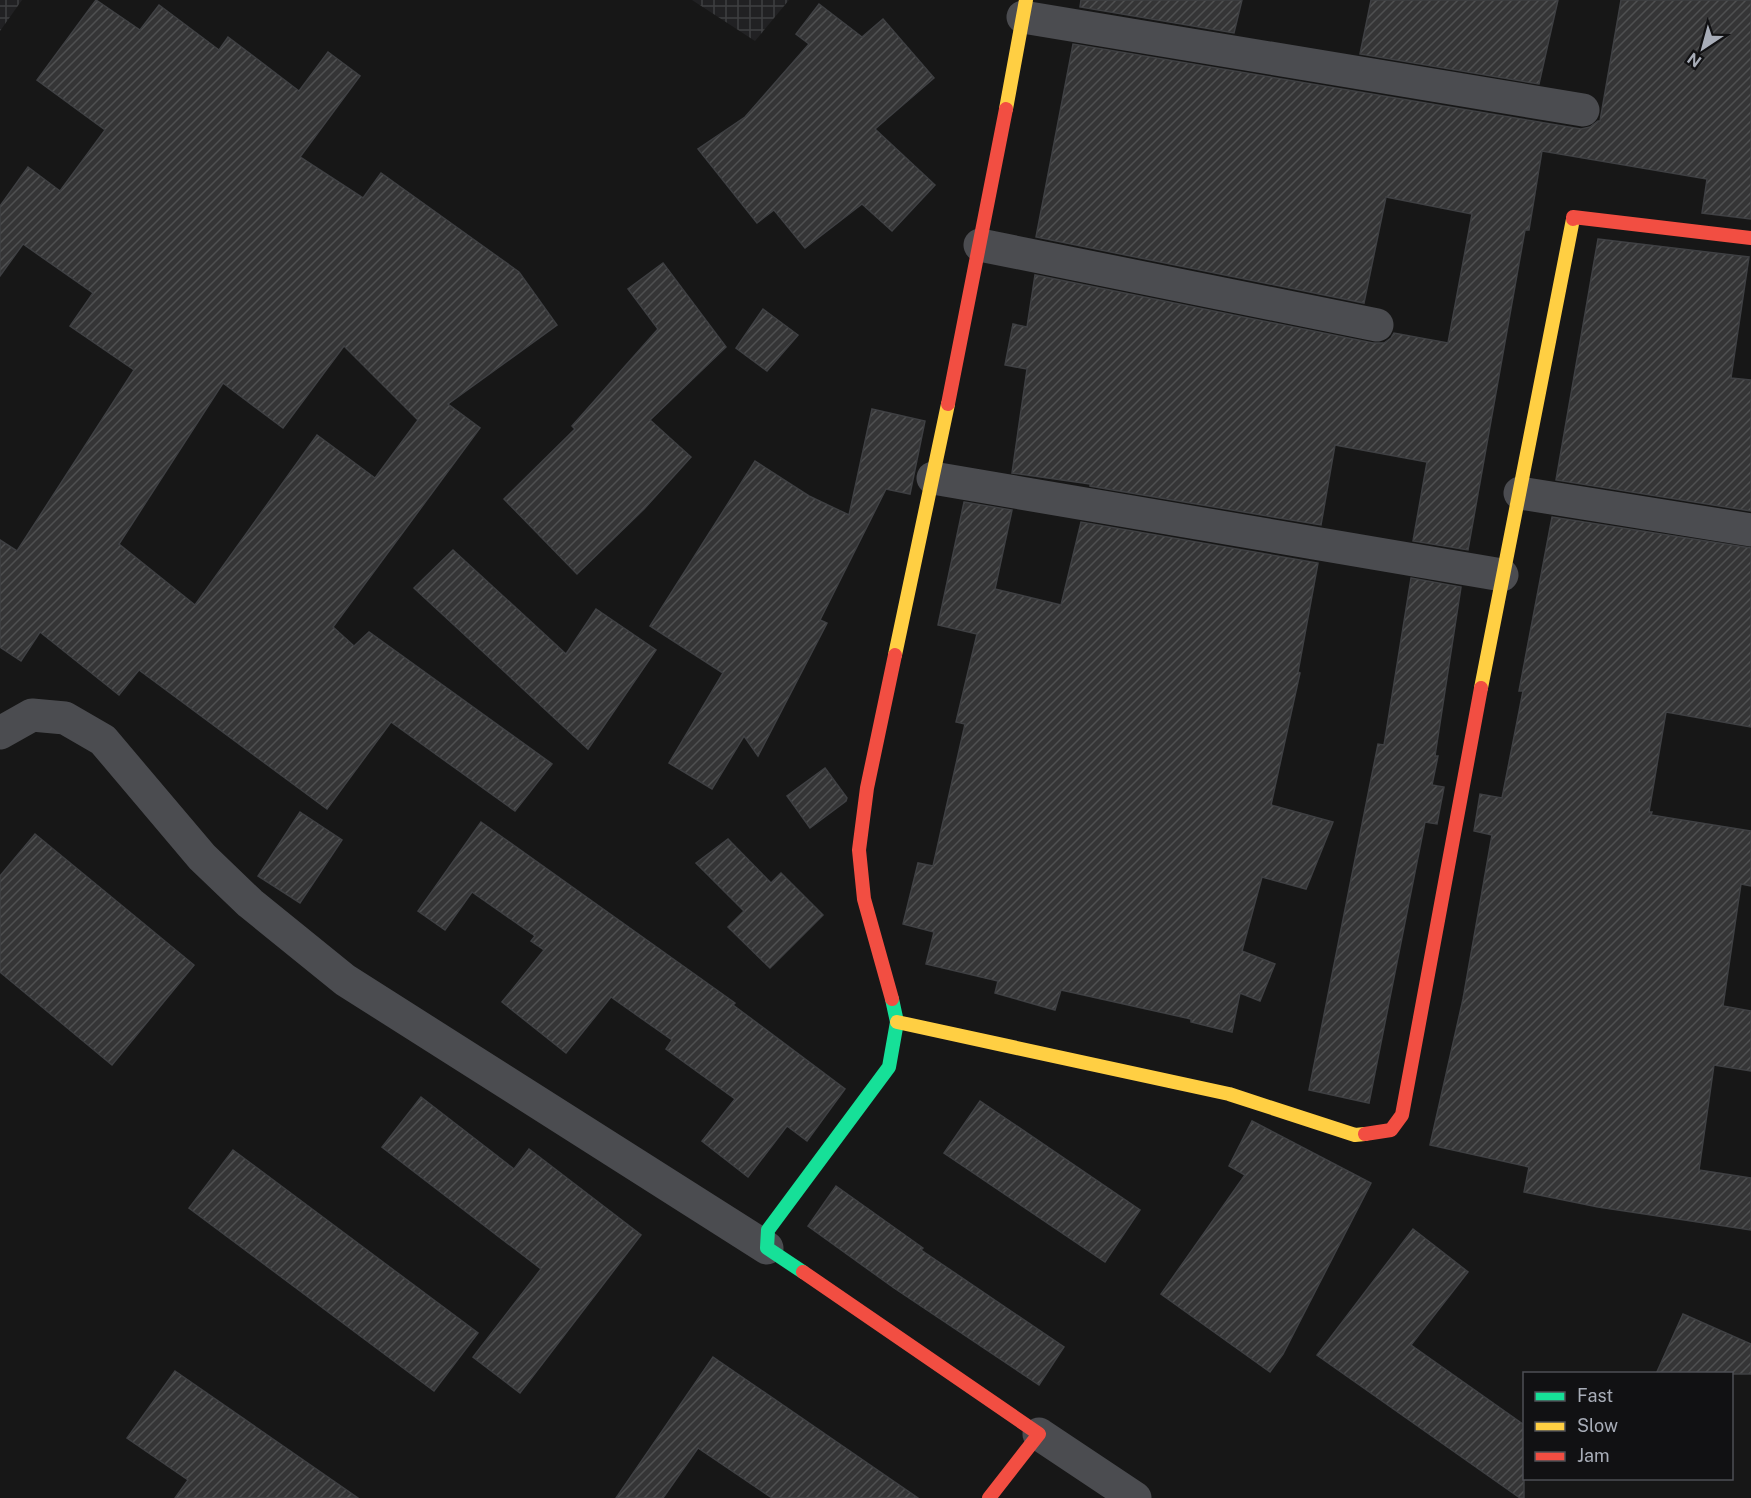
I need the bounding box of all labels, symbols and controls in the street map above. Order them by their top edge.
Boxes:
north arrow [1673,18,1733,78]
text: N [1684,48,1705,71]
legend [1523,1372,1733,1480]
text: Fast [1577,1385,1613,1406]
text: Slow [1577,1415,1618,1436]
text: Jam [1577,1445,1610,1466]

